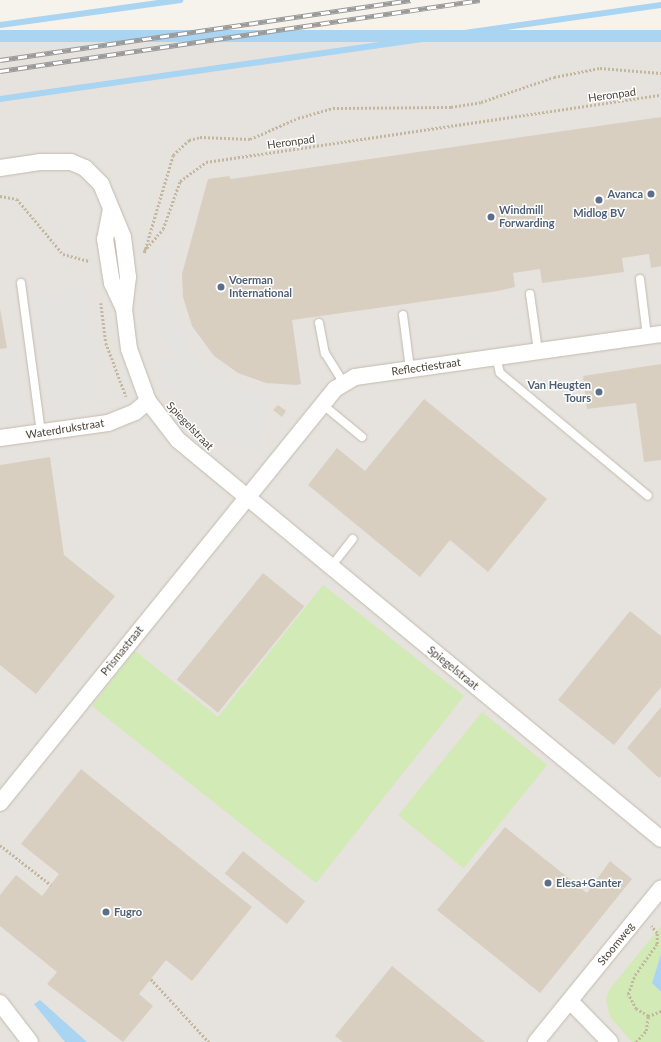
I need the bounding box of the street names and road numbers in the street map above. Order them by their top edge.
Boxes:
street label: Heronpad [587,85,637,105]
street label: Heronpad [266,132,316,152]
street label: Reflectiestraat [390,356,462,378]
street label: Spiegelstraat [164,399,216,453]
street label: Waterdrukstraat [25,416,105,442]
street label: Prismastraat [98,624,146,678]
street label: Spiegelstraat [425,643,481,693]
street label: Stoomweg [595,920,637,968]

